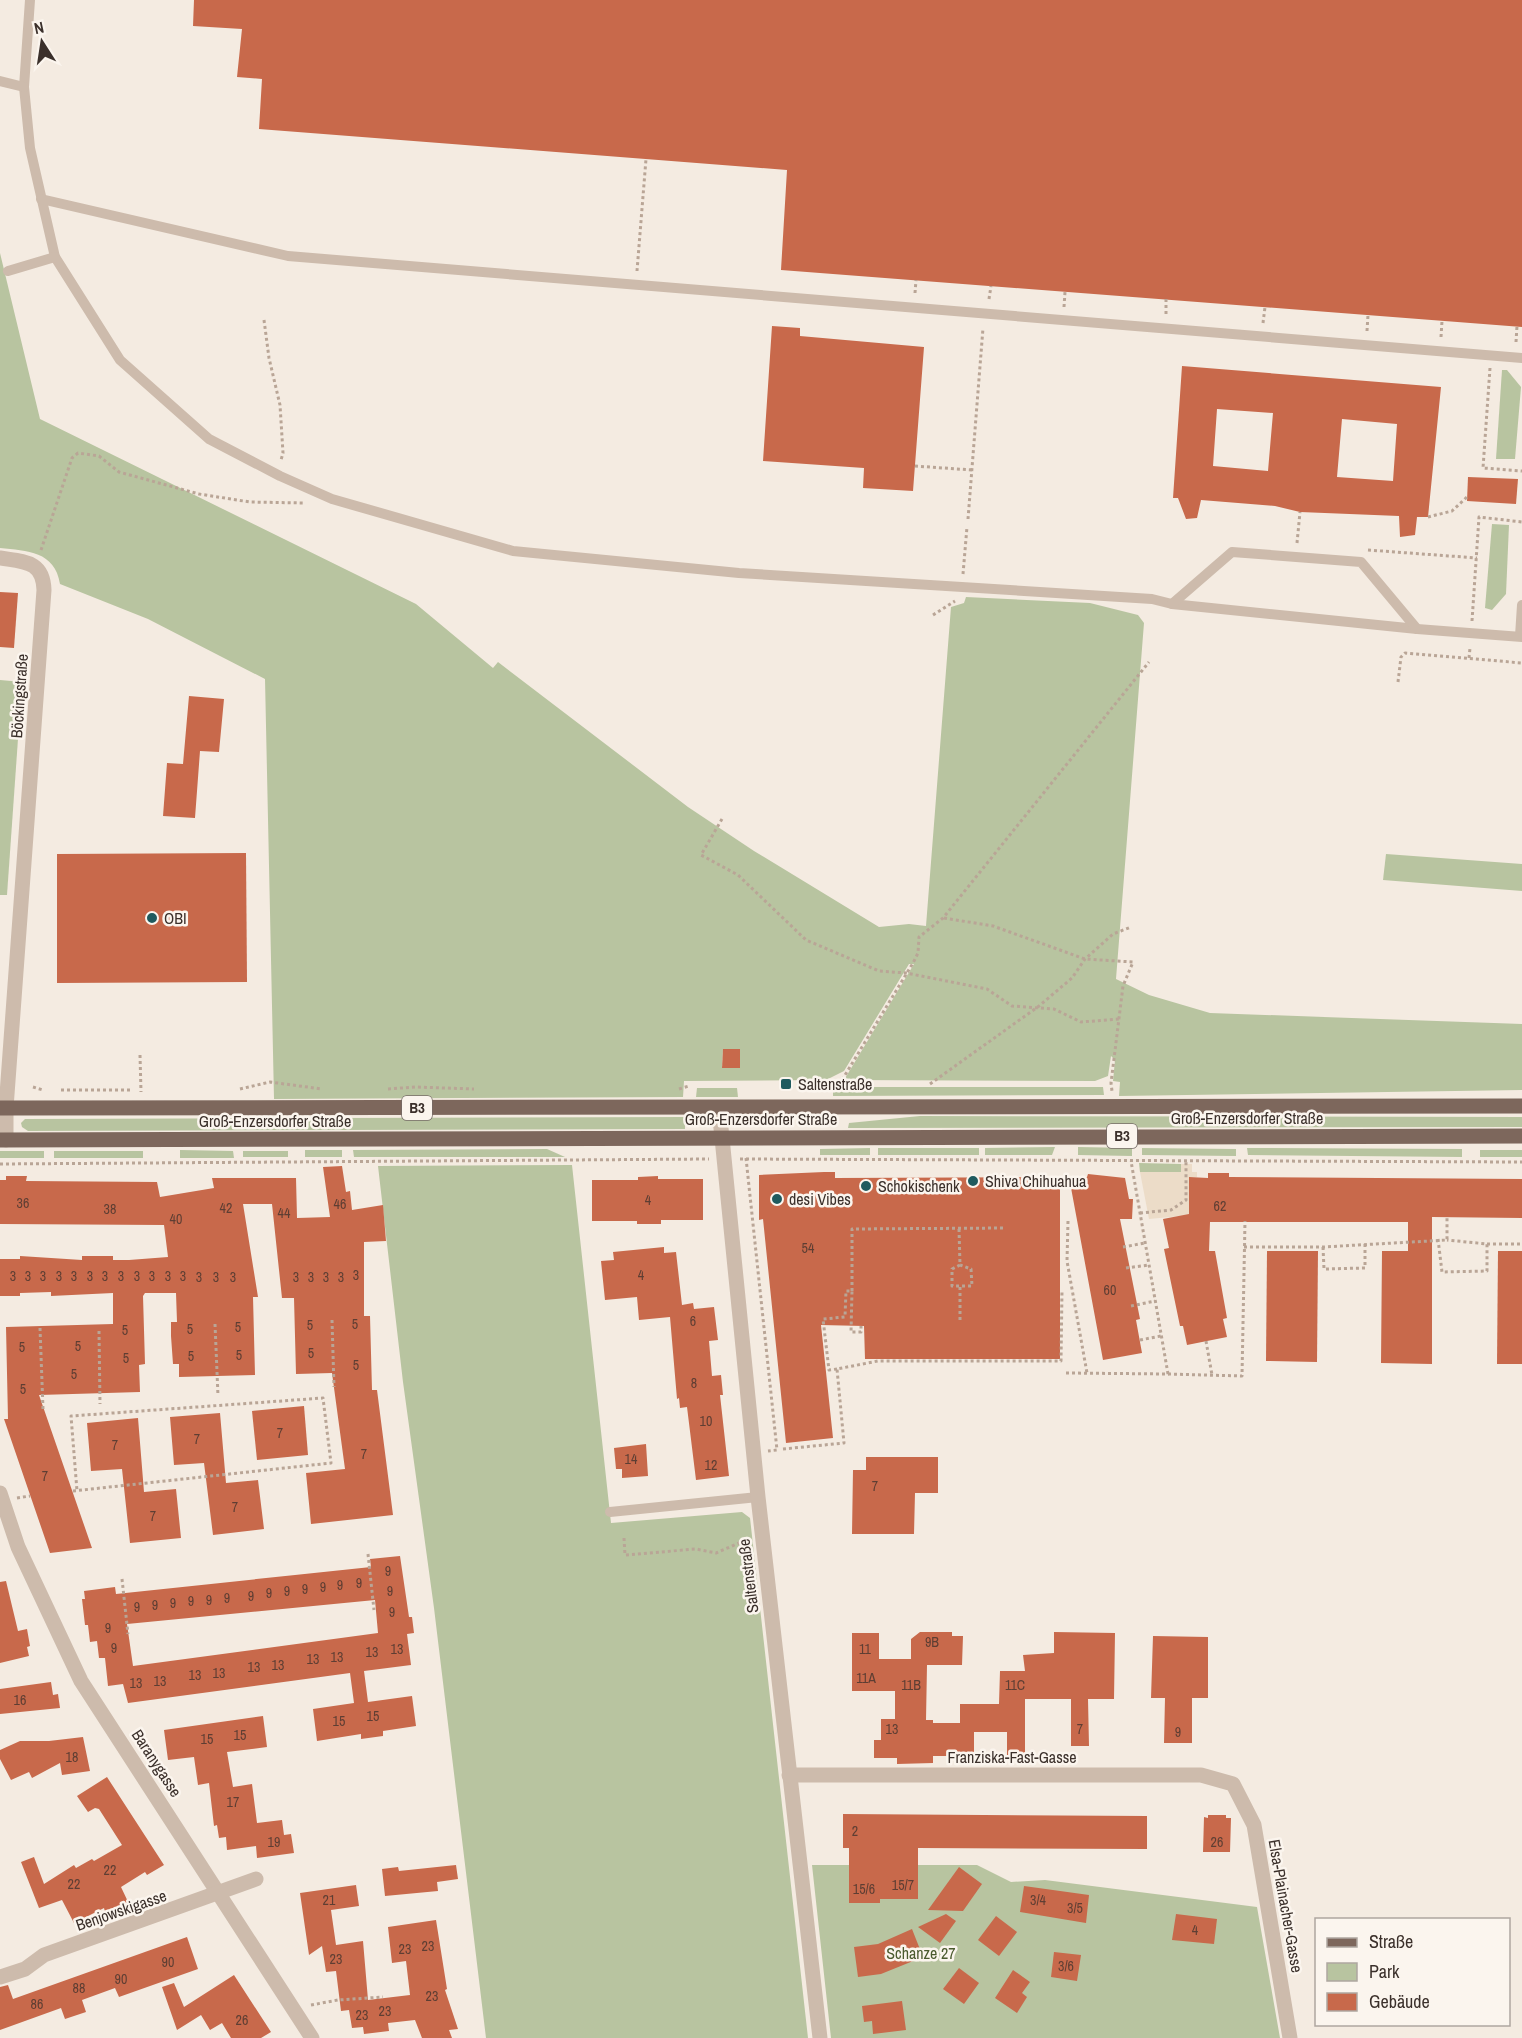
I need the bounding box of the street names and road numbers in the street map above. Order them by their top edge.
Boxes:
street label: Böckingstraße [5,653,33,739]
road number: B3 [402,1096,432,1120]
street label: Groß-Enzersdorfer Straße [1171,1107,1323,1129]
street label: Groß-Enzersdorfer Straße [685,1108,837,1130]
street label: Groß-Enzersdorfer Straße [199,1110,351,1132]
road number: B3 [1107,1124,1137,1148]
street label: Saltenstraße [733,1538,763,1614]
street label: Baranygasse [127,1725,187,1801]
street label: Franziska-Fast-Gasse [947,1746,1077,1768]
street label: Elsa-Plainacher-Gasse [1263,1838,1309,1974]
street label: Benjowskigasse [73,1884,169,1936]

